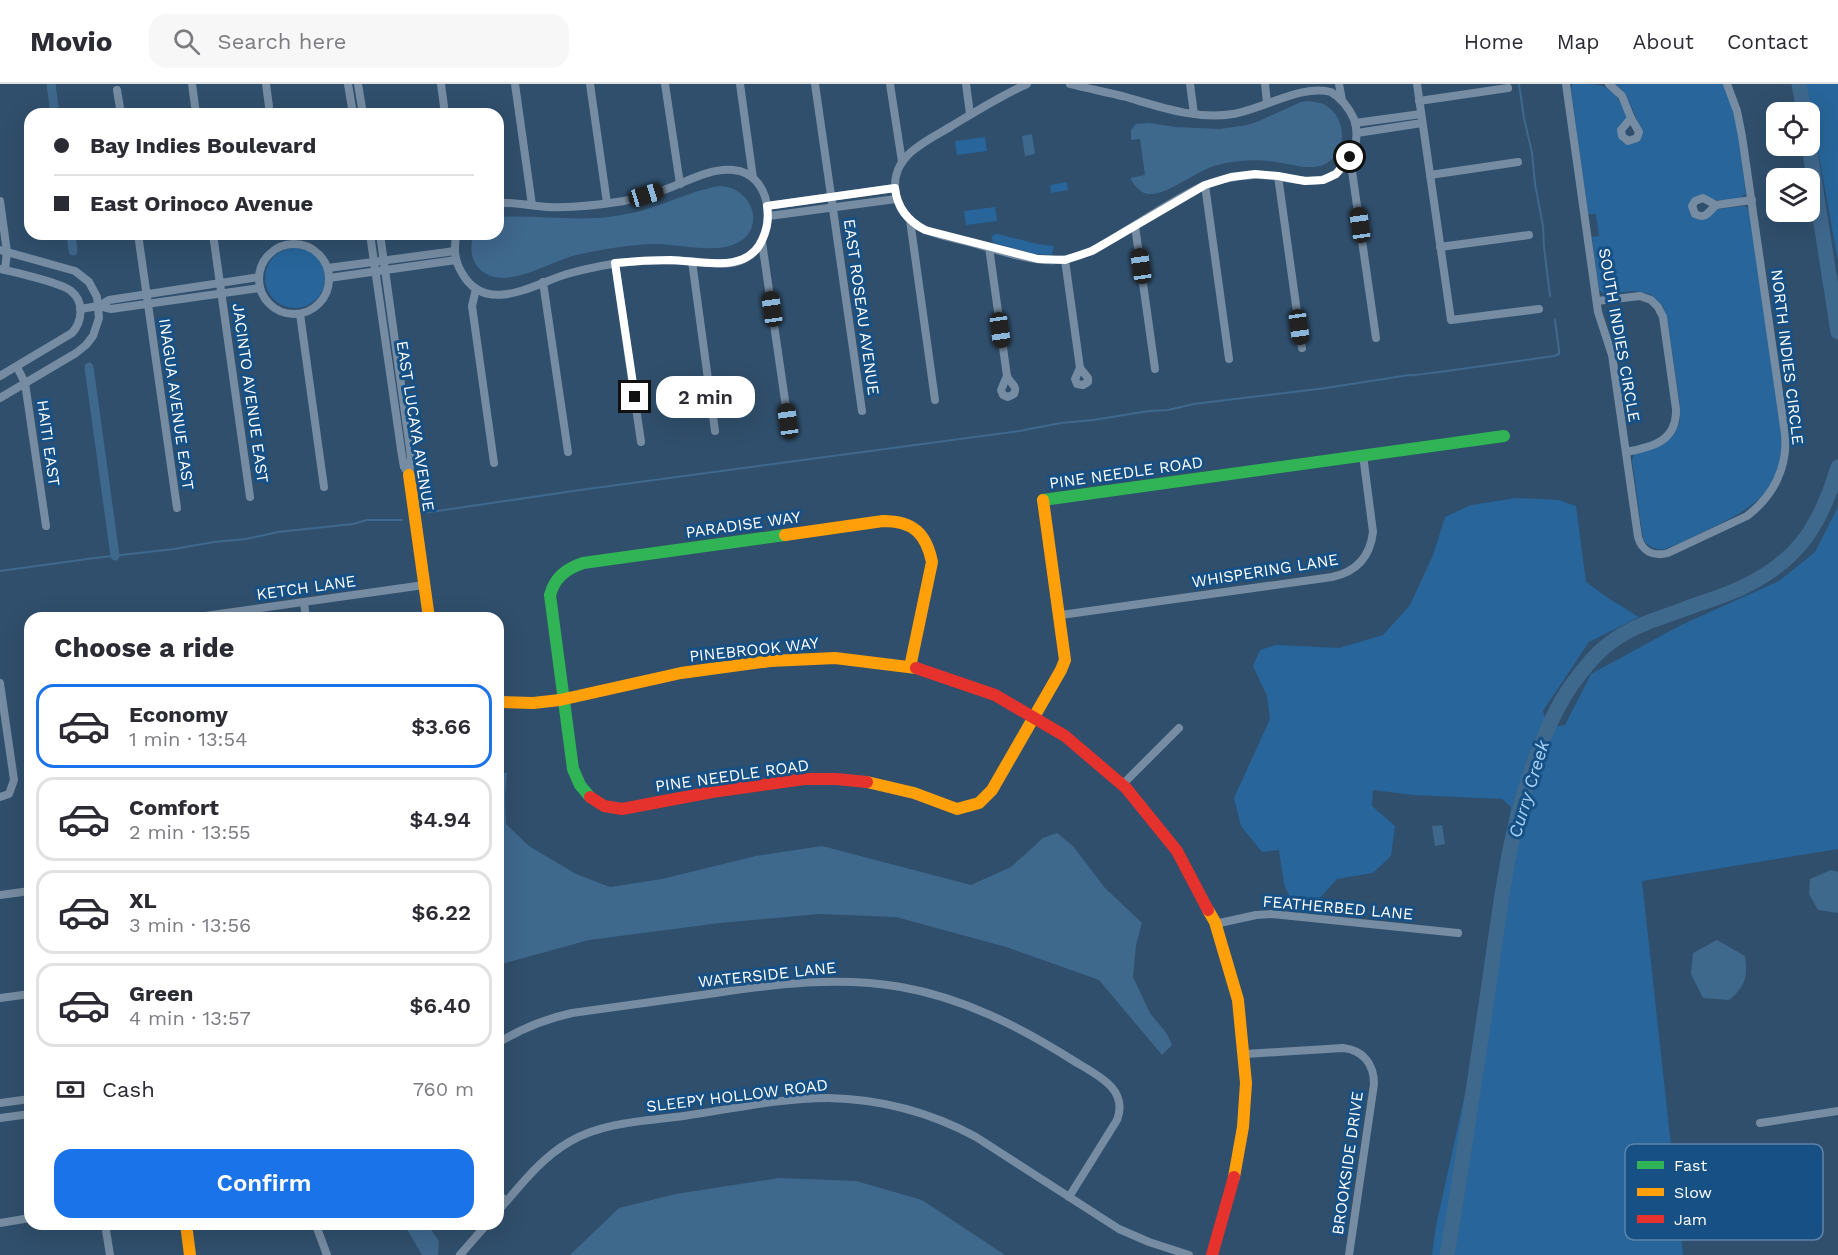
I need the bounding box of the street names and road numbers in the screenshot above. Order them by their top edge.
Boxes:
street label: EAST ROSEAU AVENUE [840,218,883,396]
street label: SOUTH INDIES CIRCLE [1595,247,1644,423]
street label: NORTH INDIES CIRCLE [1767,268,1808,446]
street label: JACINTO AVENUE EAST [228,302,273,485]
street label: INAGUA AVENUE EAST [155,317,198,491]
street label: EAST LUCAYA AVENUE [393,339,438,513]
street label: HAITI EAST [33,399,64,488]
street label: PINE NEEDLE ROAD [1048,452,1204,493]
street label: PARADISE WAY [684,507,802,542]
street label: WHISPERING LANE [1190,550,1340,591]
street label: KETCH LANE [255,571,357,604]
street label: PINEBROOK WAY [688,633,820,666]
street label: PINE NEEDLE ROAD [654,755,810,796]
street label: FEATHERBED LANE [1262,891,1414,924]
street label: WATERSIDE LANE [697,958,837,991]
street label: SLEEPY HOLLOW ROAD [645,1075,829,1116]
street label: BROOKSIDE DRIVE [1328,1090,1367,1236]

